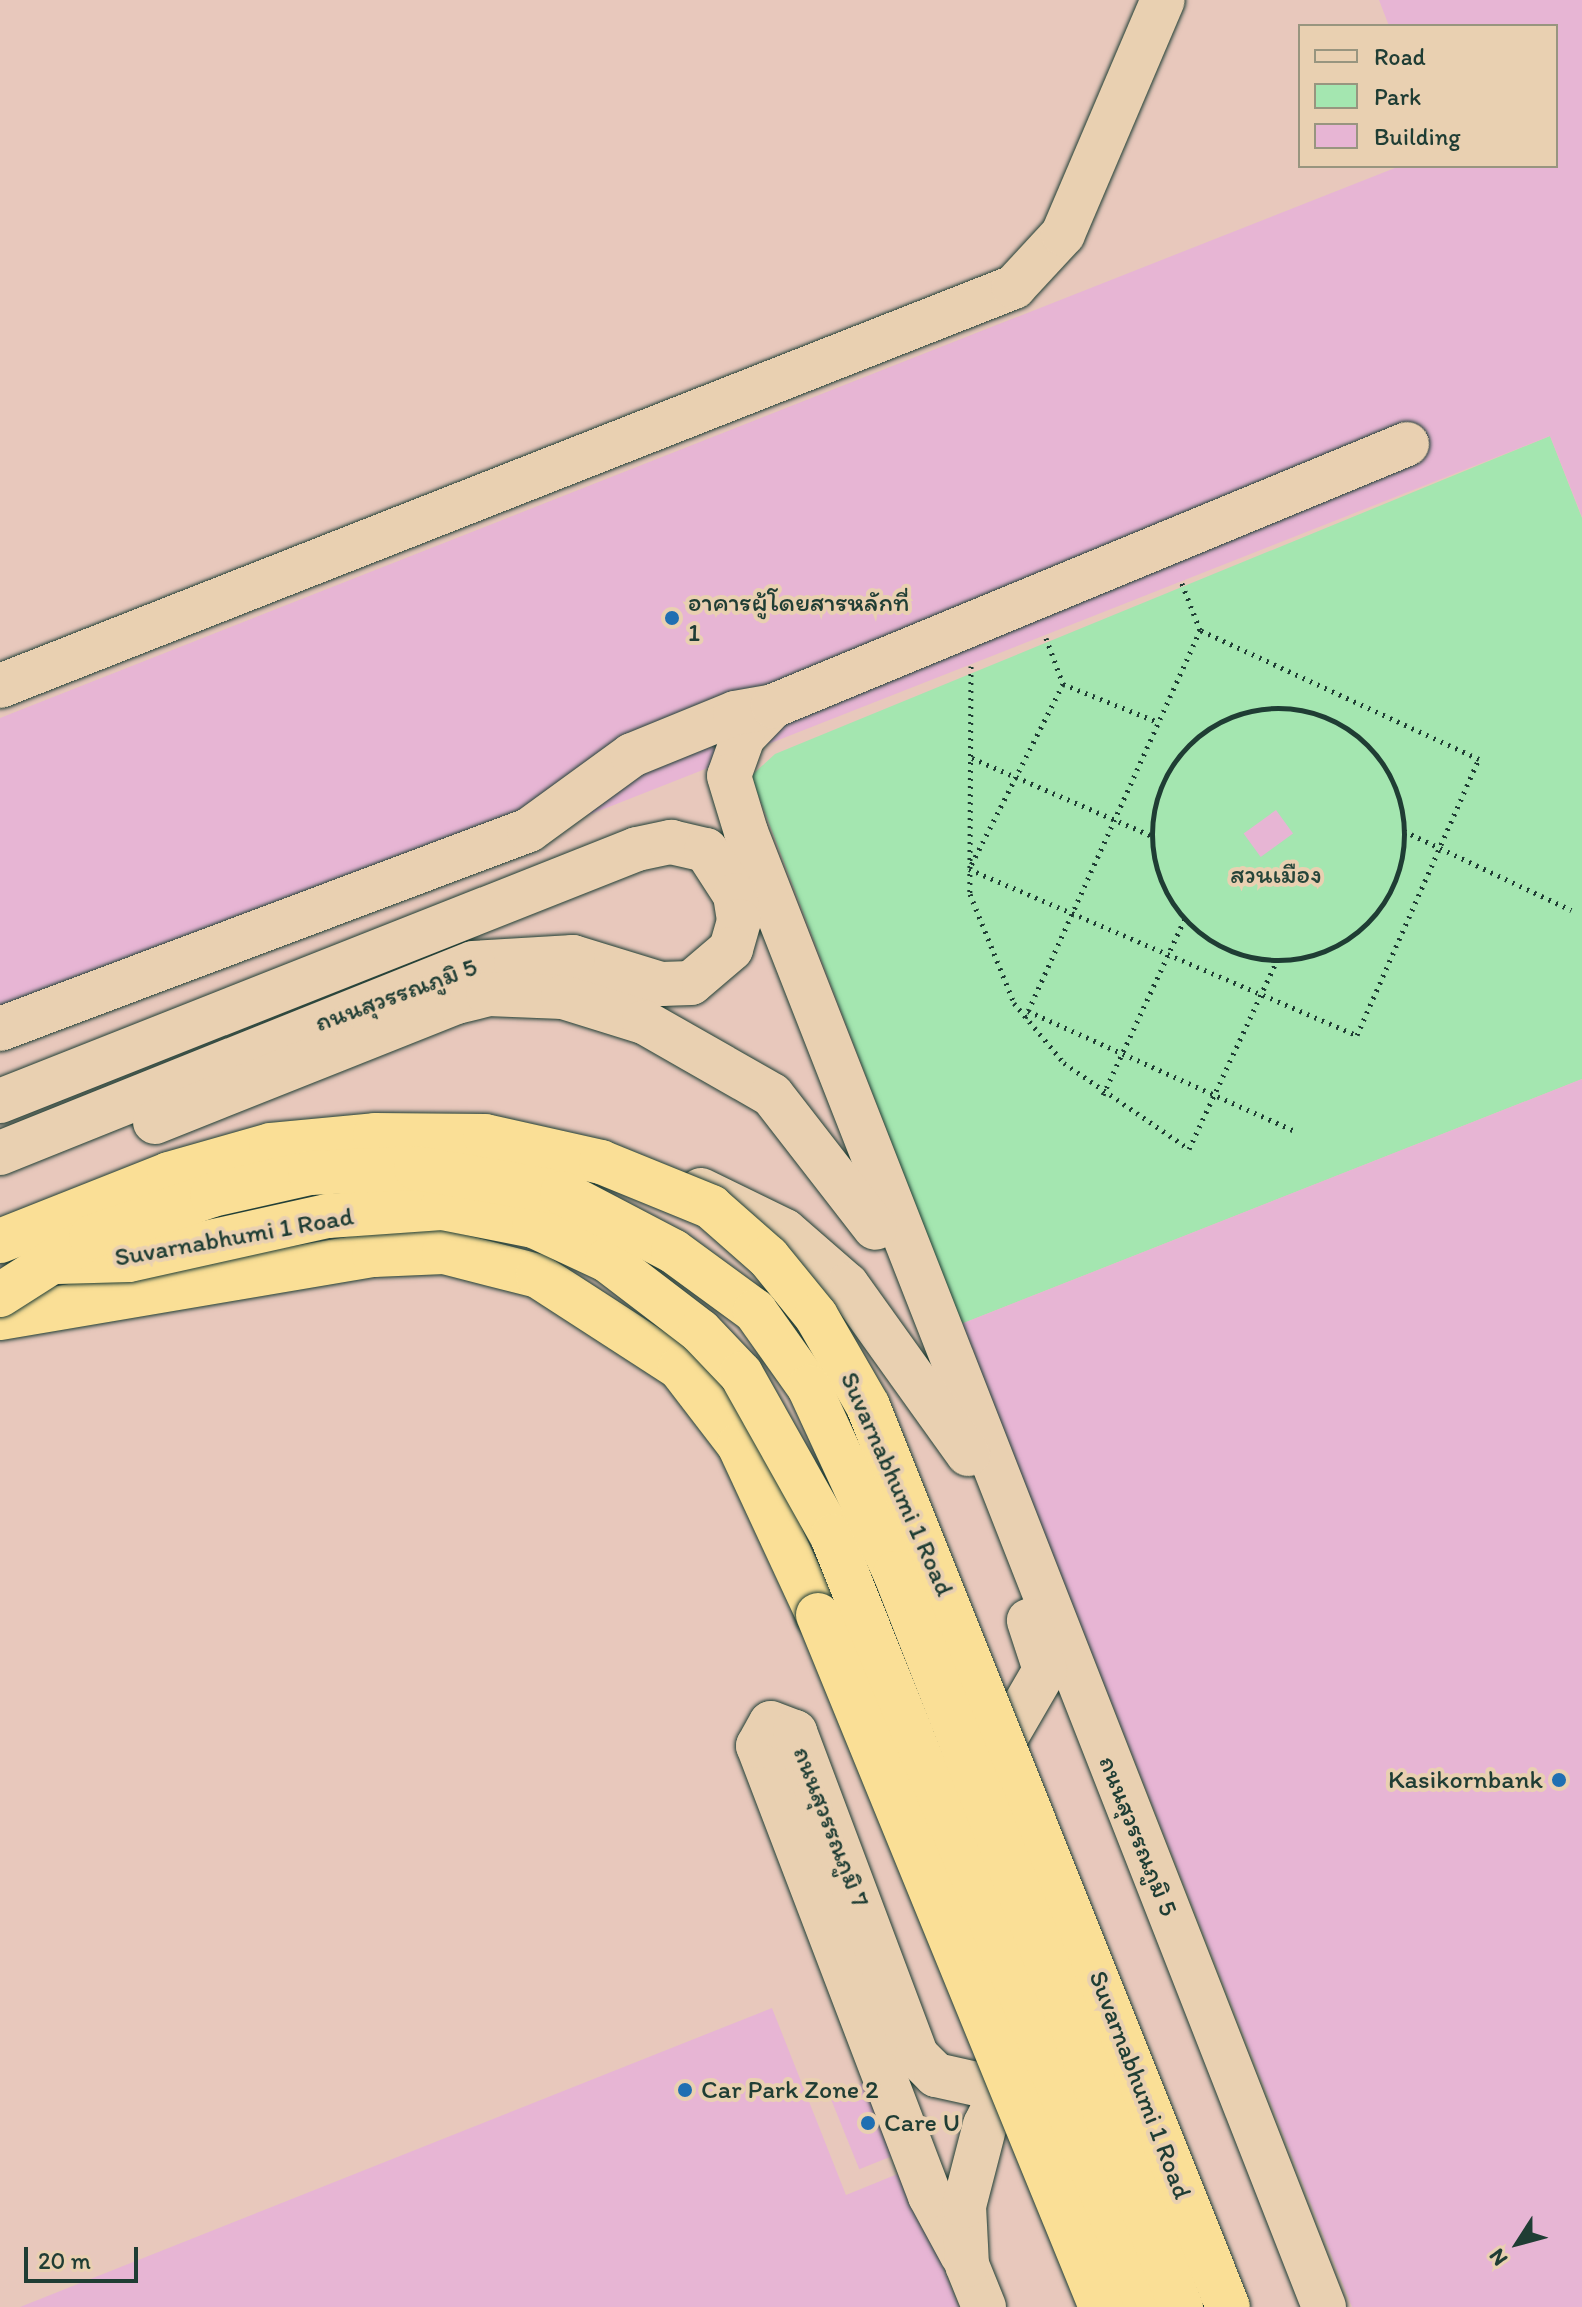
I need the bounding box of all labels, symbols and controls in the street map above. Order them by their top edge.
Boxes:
legend [1298,24,1558,168]
text: Road [1374,42,1426,71]
text: Park [1374,82,1421,111]
text: Building [1374,122,1461,151]
place label: อาคารผู้โดยสารหลักที่ 1 [688,587,909,648]
marker: อาคารผู้โดยสารหลักที่ 1 [663,609,681,627]
park label: สวนเมือง [1230,859,1322,891]
street label: ถนนสุวรรณภูมิ 5 [311,951,481,1039]
street label: Suvarnabhumi 1 Road [113,1201,355,1273]
street label: Suvarnabhumi 1 Road [834,1367,960,1601]
street label: ถนนสุวรรณภูมิ 7 [786,1742,876,1912]
street label: ถนนสุวรรณภูมิ 5 [1092,1751,1184,1921]
place label: Kasikornbank [1388,1764,1543,1796]
marker: Kasikornbank [1550,1771,1568,1789]
street label: Suvarnabhumi 1 Road [1082,1967,1198,2203]
place label: Car Park Zone 2 [701,2074,879,2106]
marker: Car Park Zone 2 [676,2081,694,2099]
place label: Care U [884,2107,960,2139]
marker: Care U [859,2114,877,2132]
north arrow [1478,2203,1558,2283]
scale bar [28,2231,142,2281]
text: N [1483,2243,1513,2271]
text: 20 m [38,2246,91,2275]

